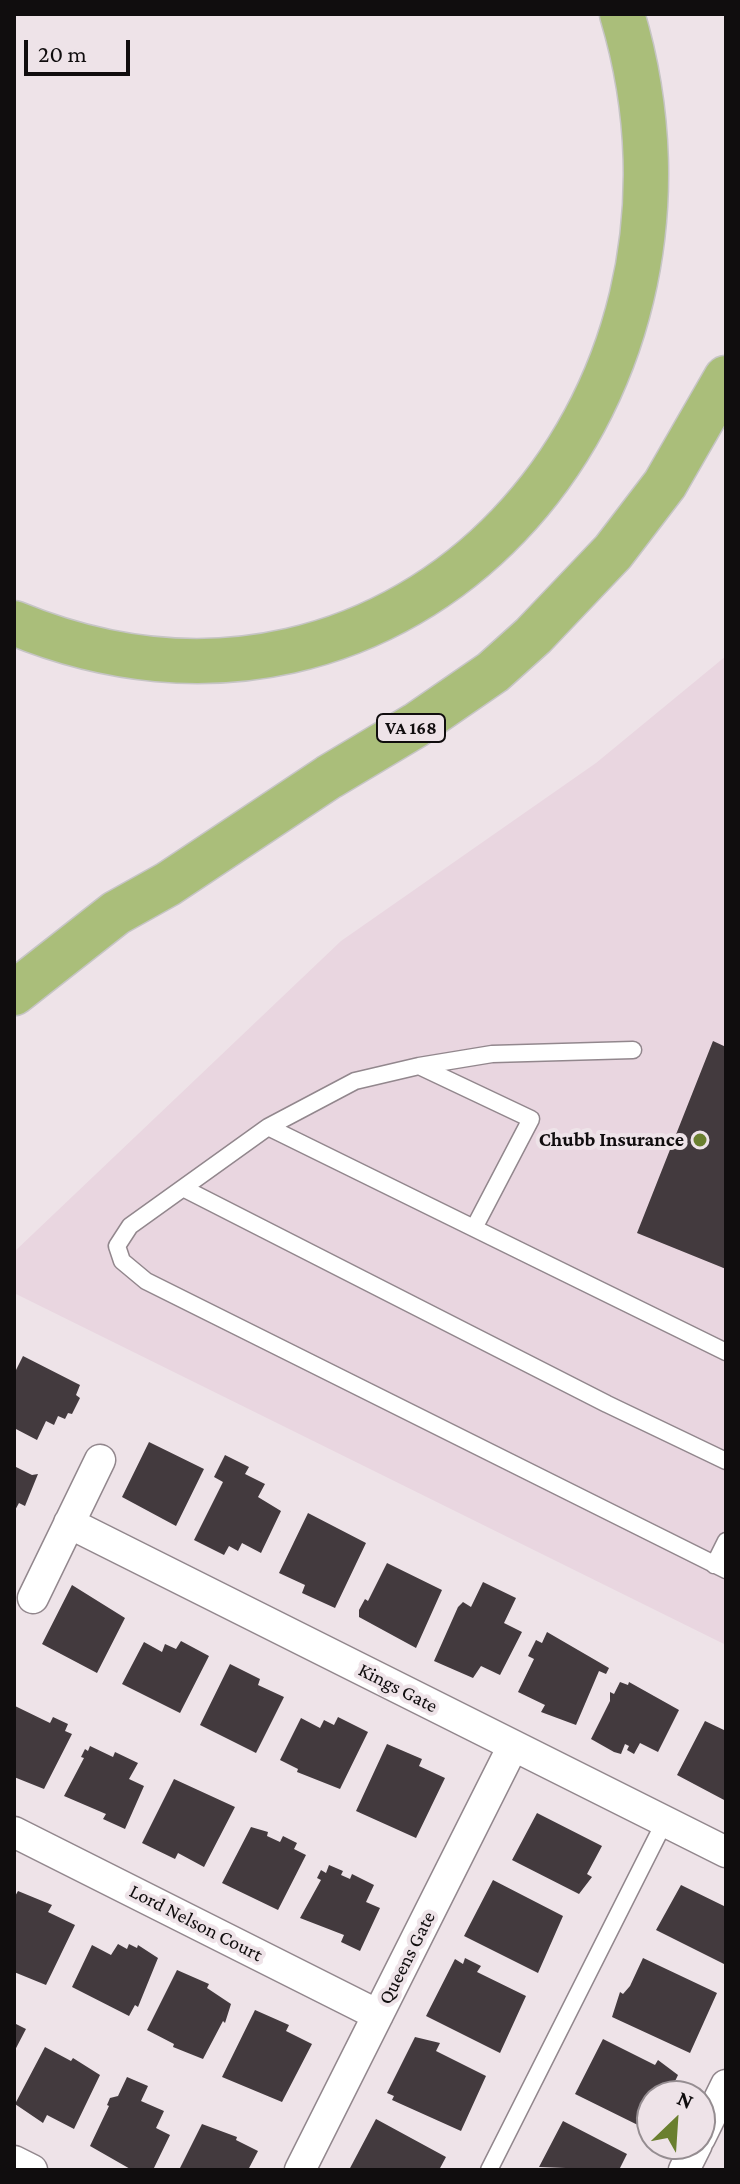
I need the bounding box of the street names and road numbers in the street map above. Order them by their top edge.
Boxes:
road number: VA 168 [377,714,445,742]
street label: Kings Gate [354,1658,442,1718]
street label: Lord Nelson Court [125,1879,267,1967]
street label: Queens Gate [373,1908,441,2008]

